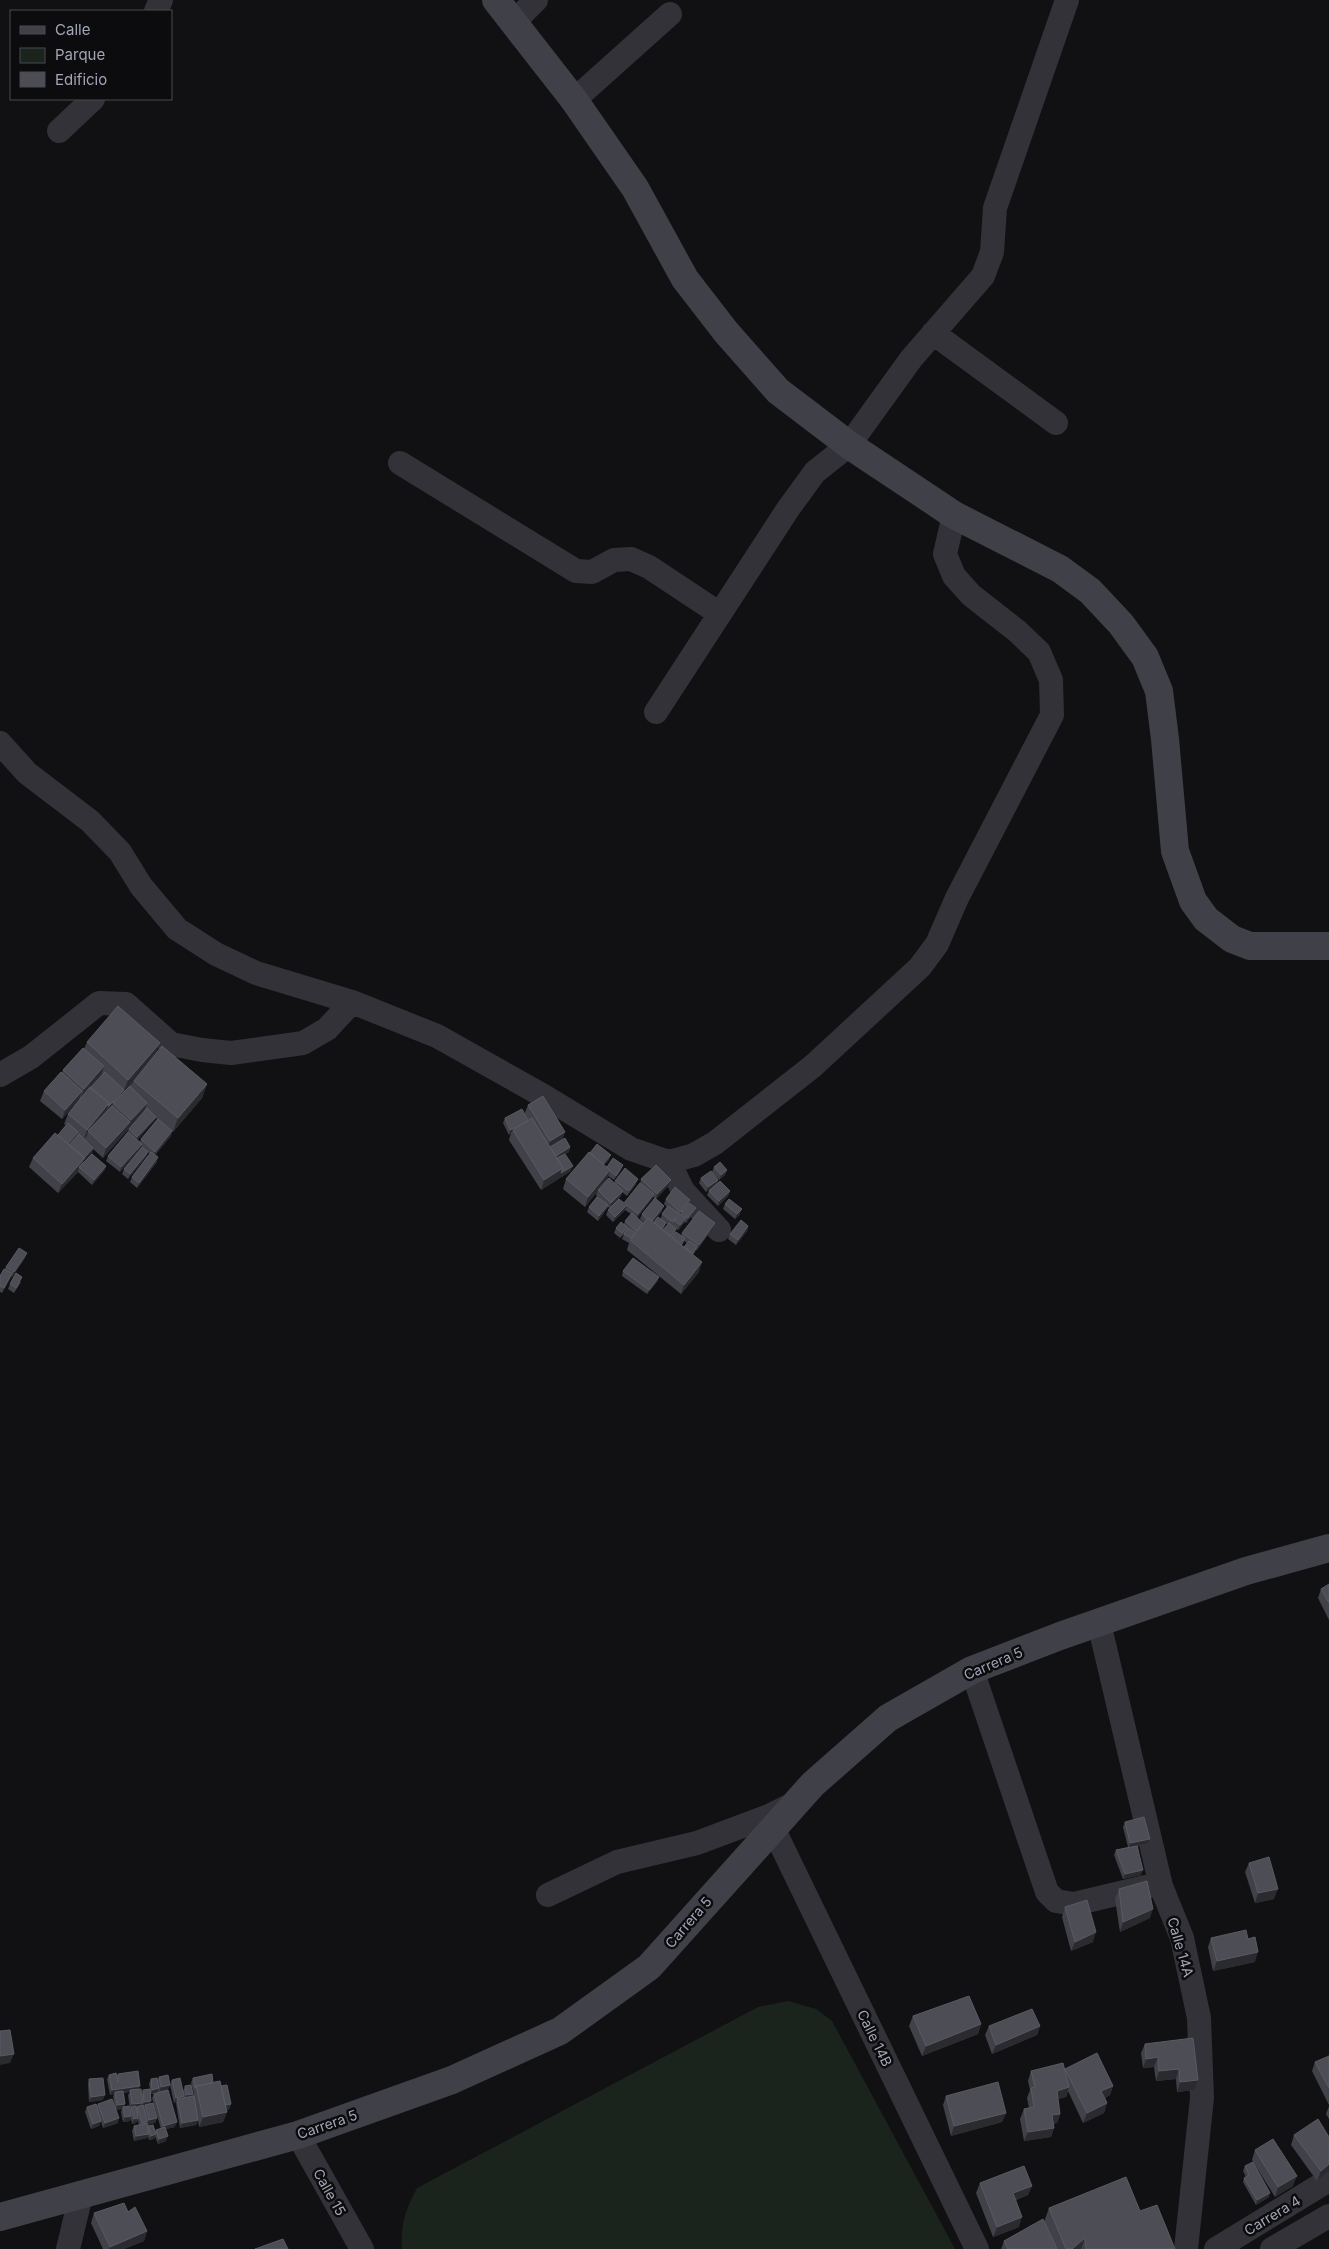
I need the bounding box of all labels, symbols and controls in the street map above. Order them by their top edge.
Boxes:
legend [10,10,172,100]
text: Calle [55,20,90,39]
text: Parque [55,45,105,64]
text: Edificio [55,70,107,89]
street label: Carrera 5 [961,1643,1025,1683]
street label: Carrera 5 [661,1893,715,1951]
street label: Calle 14A [1164,1915,1198,1979]
street label: Calle 14B [854,2007,896,2069]
street label: Carrera 5 [295,2106,359,2142]
street label: Calle 15 [310,2165,350,2219]
street label: Carrera 4 [1241,2192,1303,2238]

